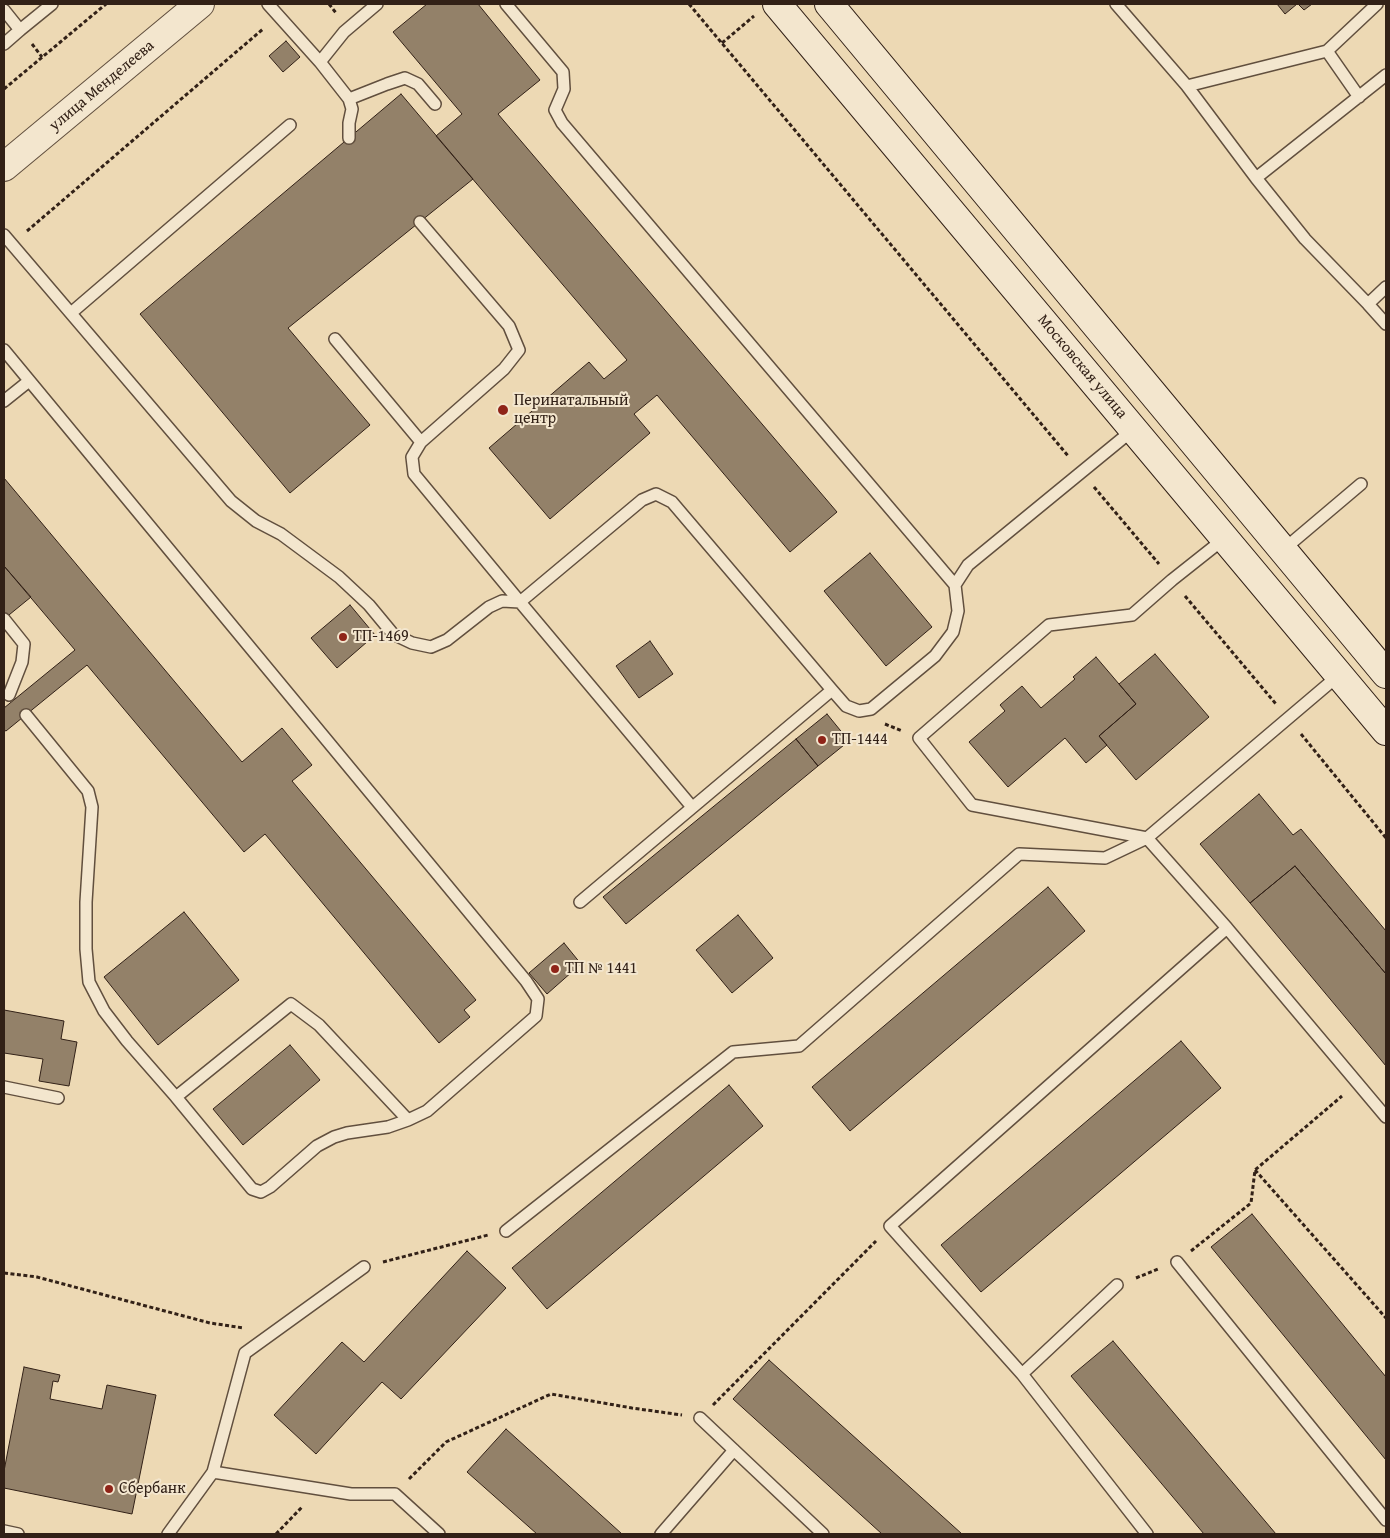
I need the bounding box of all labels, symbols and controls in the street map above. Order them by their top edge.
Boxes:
street label: улица Менделеева [45,36,159,136]
street label: Московская улица [1033,311,1131,423]
place label: Перинатальный центр [514,391,629,429]
marker: Перинатальный центр [496,403,510,417]
place label: ТП-1469 [353,627,409,647]
marker: ТП-1469 [337,631,349,643]
place label: ТП-1444 [832,730,888,750]
marker: ТП-1444 [816,734,828,746]
place label: ТП № 1441 [565,959,637,979]
marker: ТП № 1441 [549,963,561,975]
place label: Сбербанк [119,1479,186,1499]
marker: Сбербанк [103,1483,115,1495]

